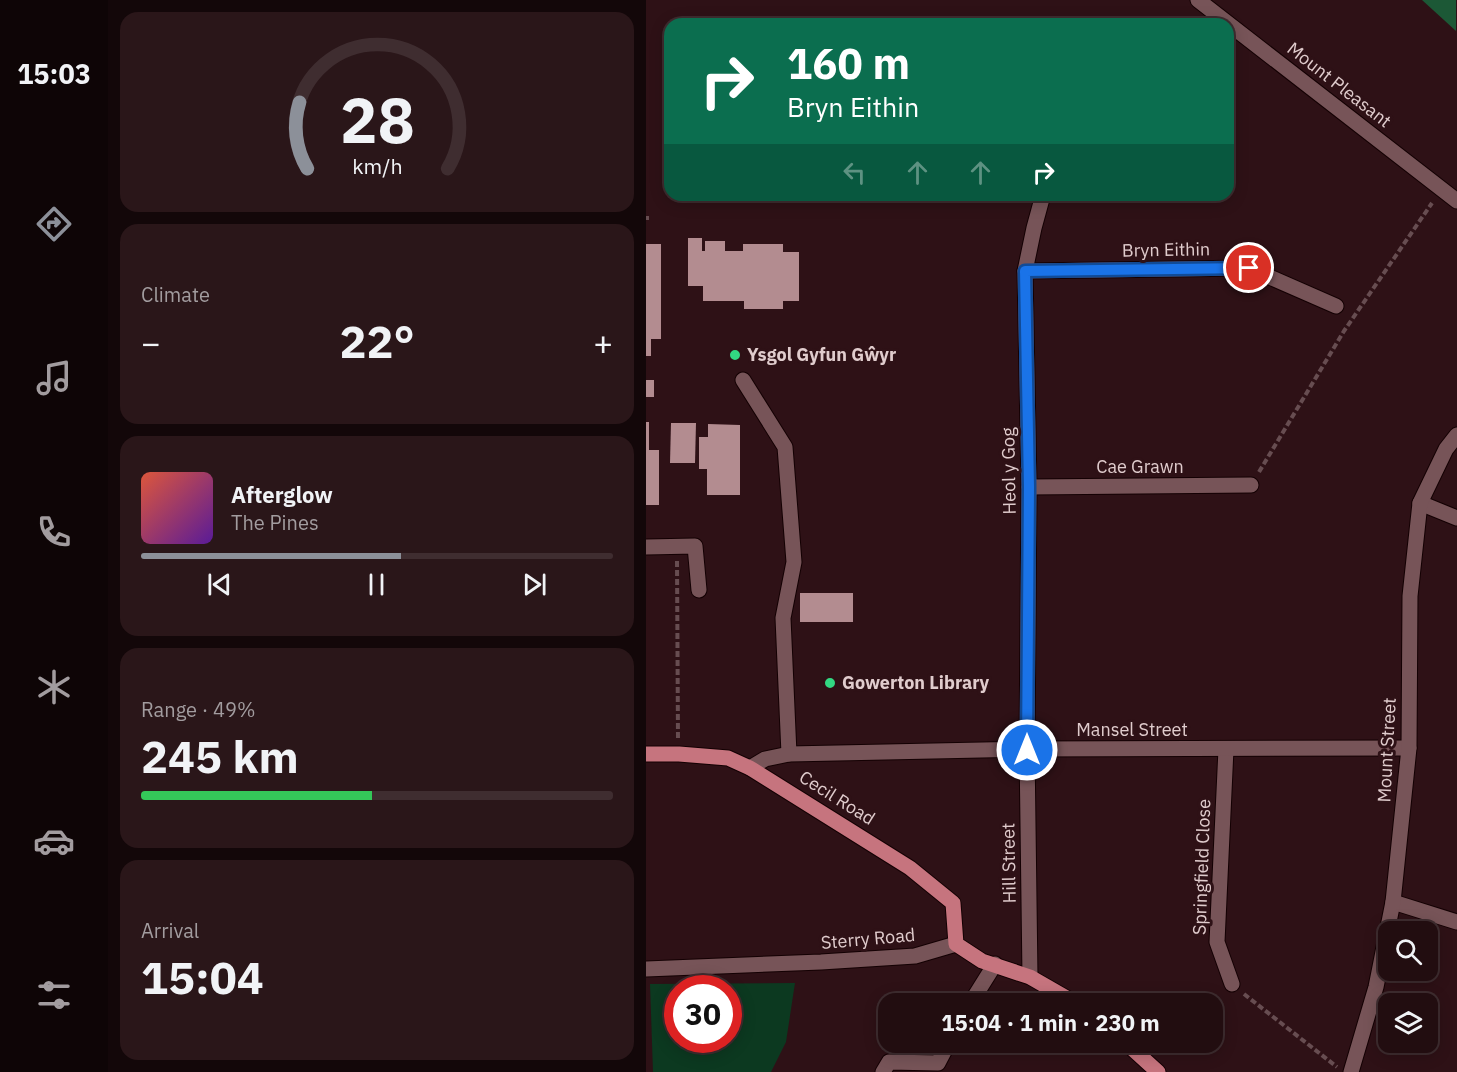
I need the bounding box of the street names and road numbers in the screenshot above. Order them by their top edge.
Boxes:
street label: Mount Pleasant [1283,37,1396,132]
street label: Bryn Eithin [1122,237,1210,262]
street label: Heol y Gog [996,427,1021,515]
street label: Cae Grawn [1096,455,1184,478]
street label: Mount Street [1372,697,1401,803]
street label: Mansel Street [1076,718,1188,741]
street label: Cecil Road [795,765,879,830]
street label: Springfield Close [1188,798,1215,935]
street label: Hill Street [996,823,1021,903]
street label: Sterry Road [820,923,916,954]

